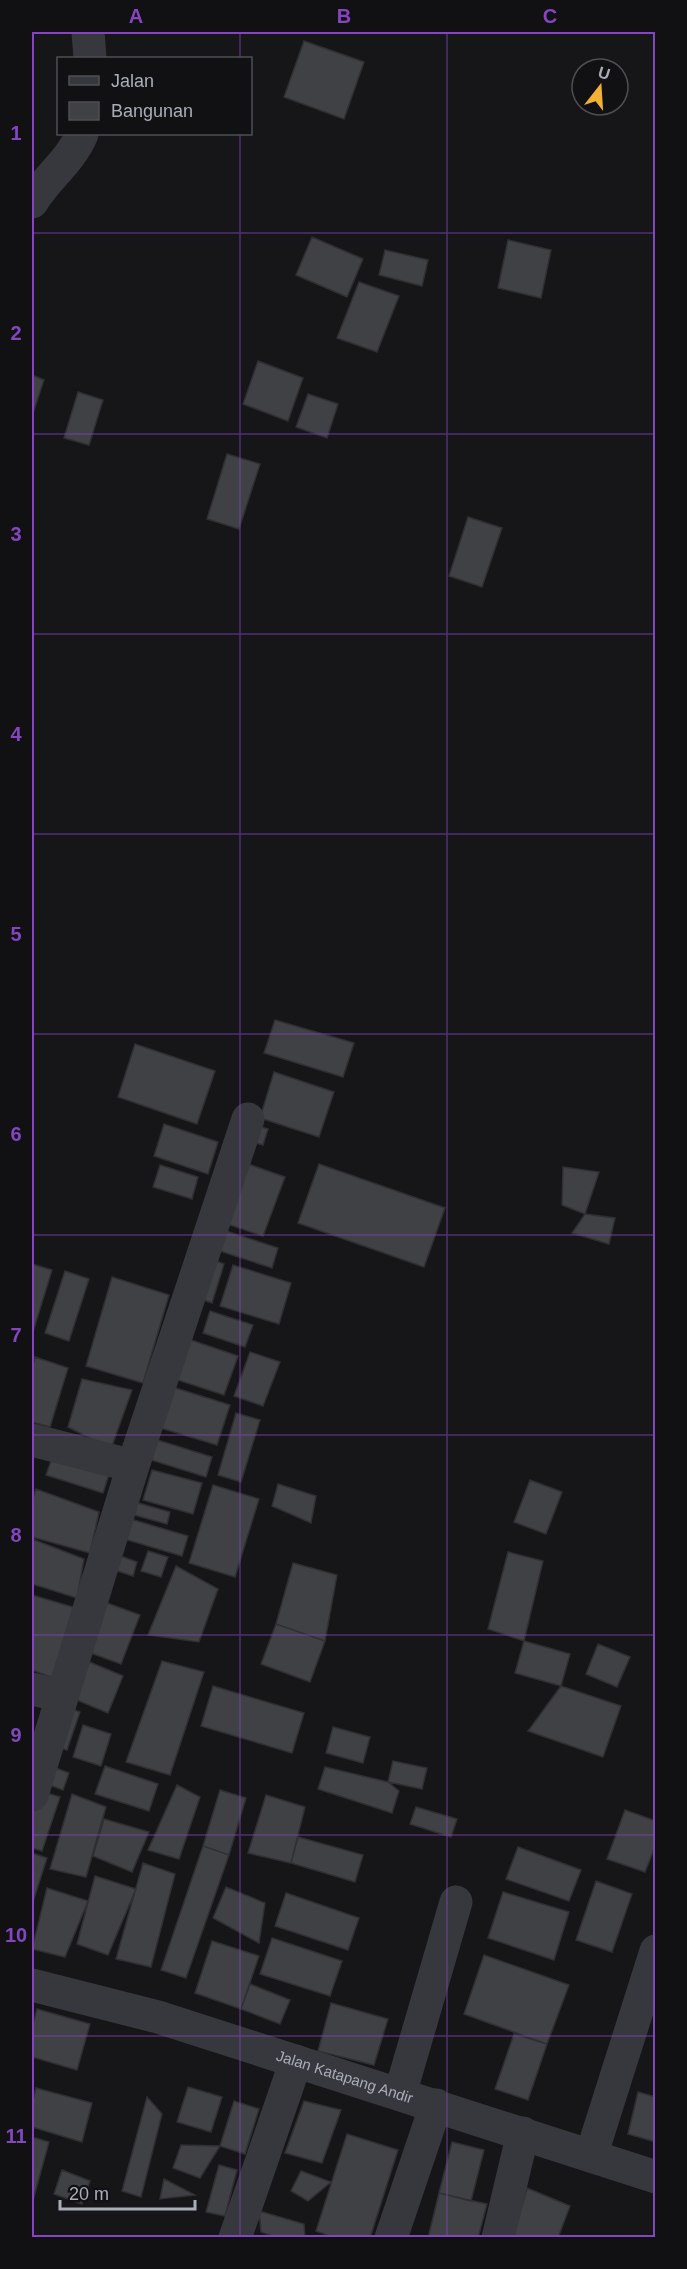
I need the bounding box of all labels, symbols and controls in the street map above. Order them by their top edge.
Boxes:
text: A [129,5,143,27]
text: B [337,5,351,27]
text: C [543,5,557,27]
legend [57,57,252,135]
north arrow [570,57,630,117]
text: U [596,63,612,83]
text: Jalan [111,71,154,91]
text: Bangunan [111,101,193,121]
text: 1 [10,122,22,144]
text: 2 [10,322,22,344]
text: 3 [10,523,22,545]
text: 4 [10,723,22,745]
text: 5 [10,923,22,945]
text: 6 [10,1123,22,1145]
text: 7 [10,1324,22,1346]
text: 8 [10,1524,22,1546]
text: 9 [10,1724,22,1746]
text: 10 [5,1924,27,1946]
street label: Jalan Katapang Andir [274,2047,415,2106]
text: 11 [5,2125,27,2147]
scale bar [60,2173,195,2211]
text: 20 m [69,2184,109,2204]

